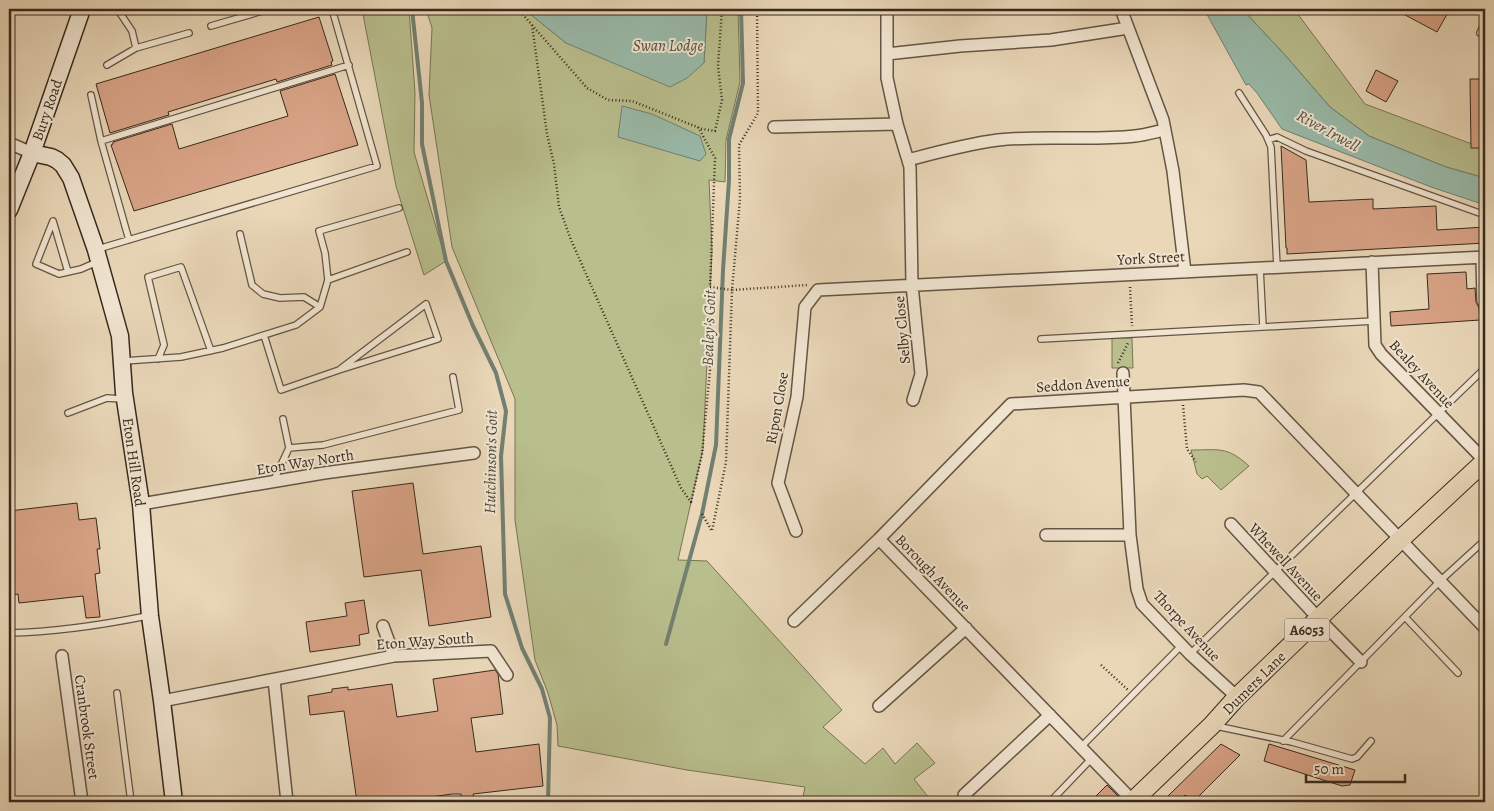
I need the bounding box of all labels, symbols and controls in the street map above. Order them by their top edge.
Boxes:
water label: Swan Lodge [633,35,703,57]
street label: Bury Road [27,76,67,143]
water label: River Irwell [1293,105,1363,157]
street label: York Street [1116,246,1186,270]
water label: Bealey's Goit [697,288,721,366]
street label: Selby Close [889,295,915,365]
street label: Bealey Avenue [1385,335,1459,413]
street label: Ripon Close [761,370,793,446]
street label: Seddon Avenue [1036,371,1131,397]
water label: Hutchinson's Goit [479,409,503,514]
street label: Eton Hill Road [118,416,150,509]
street label: Eton Way North [255,444,355,480]
street label: Whewell Avenue [1244,518,1328,606]
street label: Borough Avenue [891,530,975,616]
street label: Thorpe Avenue [1149,586,1225,666]
road number: A6053 [1284,618,1330,642]
street label: Eton Way South [376,628,474,654]
street label: Dumers Lane [1218,647,1290,719]
street label: Cranbrook Street [70,673,104,781]
scale bar [1306,751,1405,783]
text: 50 m [1314,759,1344,779]

